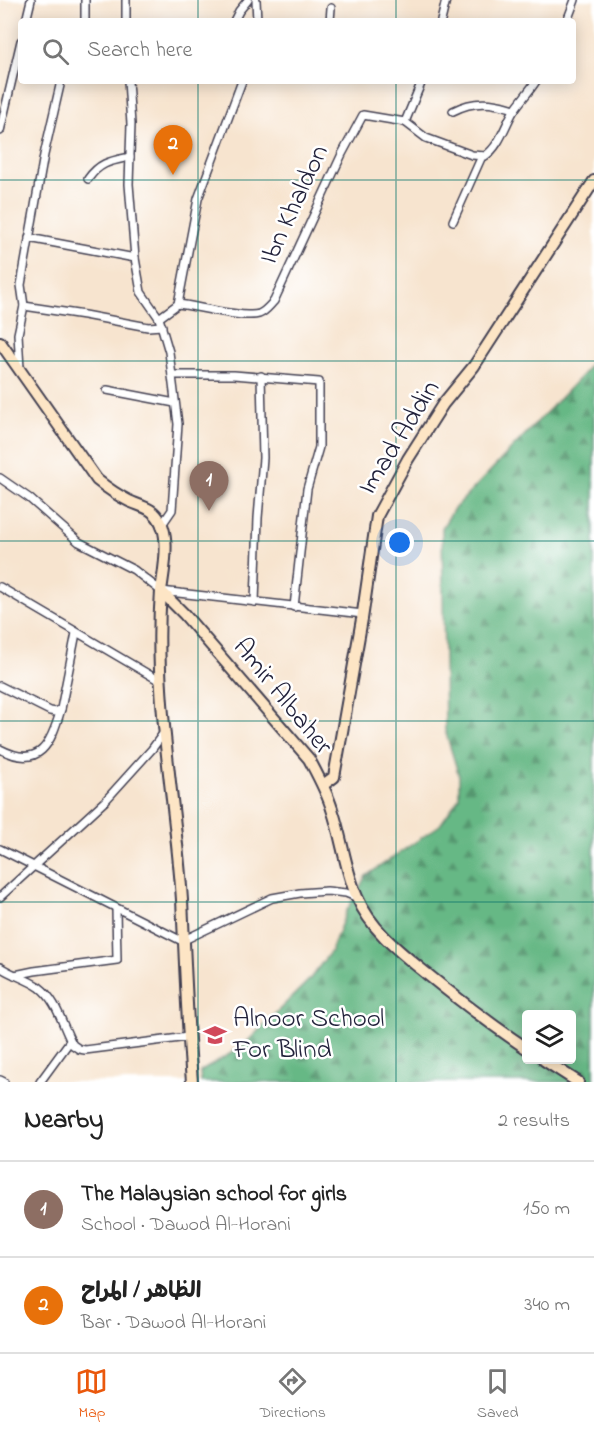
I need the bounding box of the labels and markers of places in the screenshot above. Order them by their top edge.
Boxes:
pin: 2 [154,126,192,175]
pin: 1 [190,462,228,511]
place label: Alnoor School For Blind [232,1000,385,1070]
school or university icon: Alnoor School For Blind [202,1022,228,1048]

